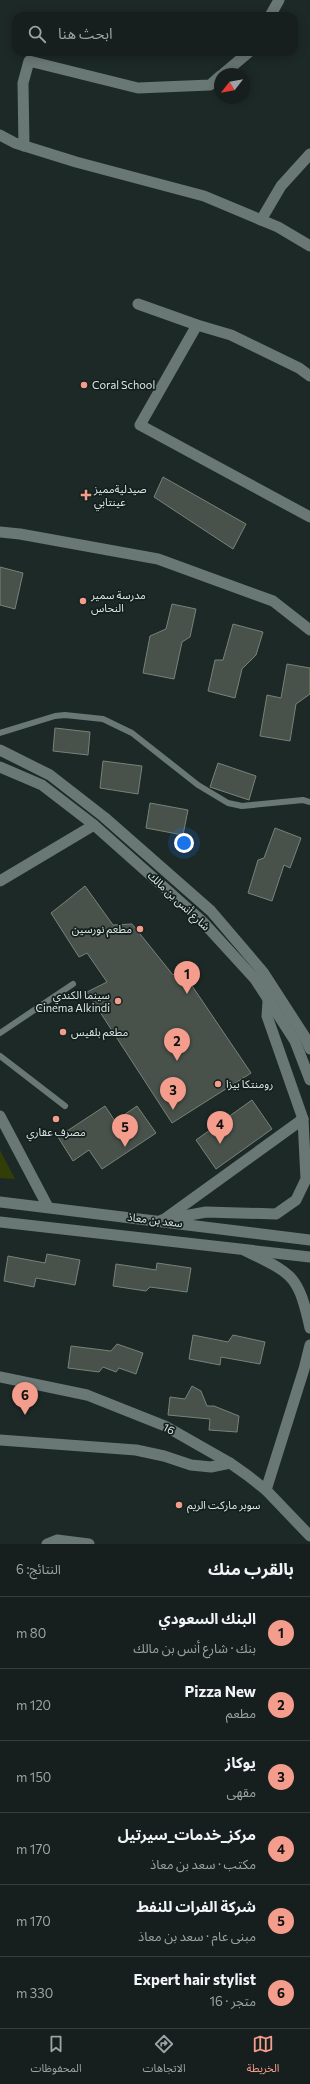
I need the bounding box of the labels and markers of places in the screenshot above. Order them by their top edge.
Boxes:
place label: Coral School [92,378,155,391]
marker: Coral School [79,380,89,390]
place label: صيدليةمميز عينتابي [93,482,147,512]
marker: صيدليةمميز عينتابي [81,490,91,500]
place label: مدرسة سمير النحاس [90,588,146,615]
marker: مدرسة سمير النحاس [78,596,88,606]
place label: مطعم نورسين [72,922,132,938]
marker: مطعم نورسين [135,924,145,934]
pin: 1 [174,961,200,994]
place label: سينما الكندي Cinema Alkindi [35,988,110,1014]
marker: سينما الكندي Cinema Alkindi [113,996,123,1006]
place label: مطعم بلقيس [71,1025,129,1041]
marker: مطعم بلقيس [58,1027,68,1037]
pin: 2 [164,1028,190,1061]
pin: 3 [160,1077,186,1110]
place label: رومنتكا بيزا [226,1077,273,1091]
marker: رومنتكا بيزا [213,1079,223,1089]
pin: 4 [207,1111,233,1144]
marker: مصرف عقاري [51,1114,61,1124]
pin: 5 [112,1114,138,1147]
place label: مصرف عقاري [26,1125,86,1142]
pin: 6 [12,1382,38,1415]
place label: سوبر ماركت الريم [187,1498,261,1514]
marker: سوبر ماركت الريم [174,1500,184,1510]

